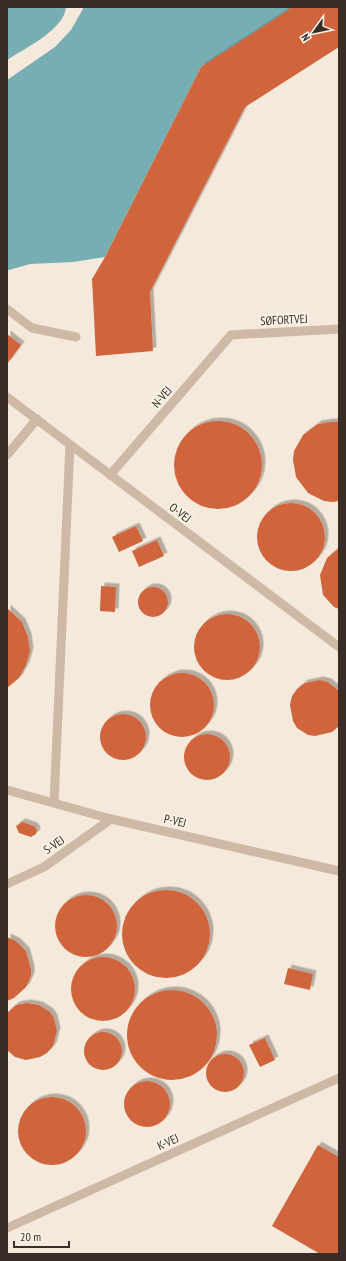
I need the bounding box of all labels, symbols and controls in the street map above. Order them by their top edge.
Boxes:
north arrow [294,12,334,52]
text: N [298,31,313,44]
street label: SØFORTVEJ [260,311,308,328]
street label: N-VEJ [148,383,175,410]
street label: O-VEJ [166,500,194,526]
street label: P-VEJ [163,811,188,830]
street label: S-VEJ [40,832,67,857]
street label: K-VEJ [155,1130,181,1153]
scale bar [14,1223,69,1249]
text: 20 m [20,1229,41,1244]

